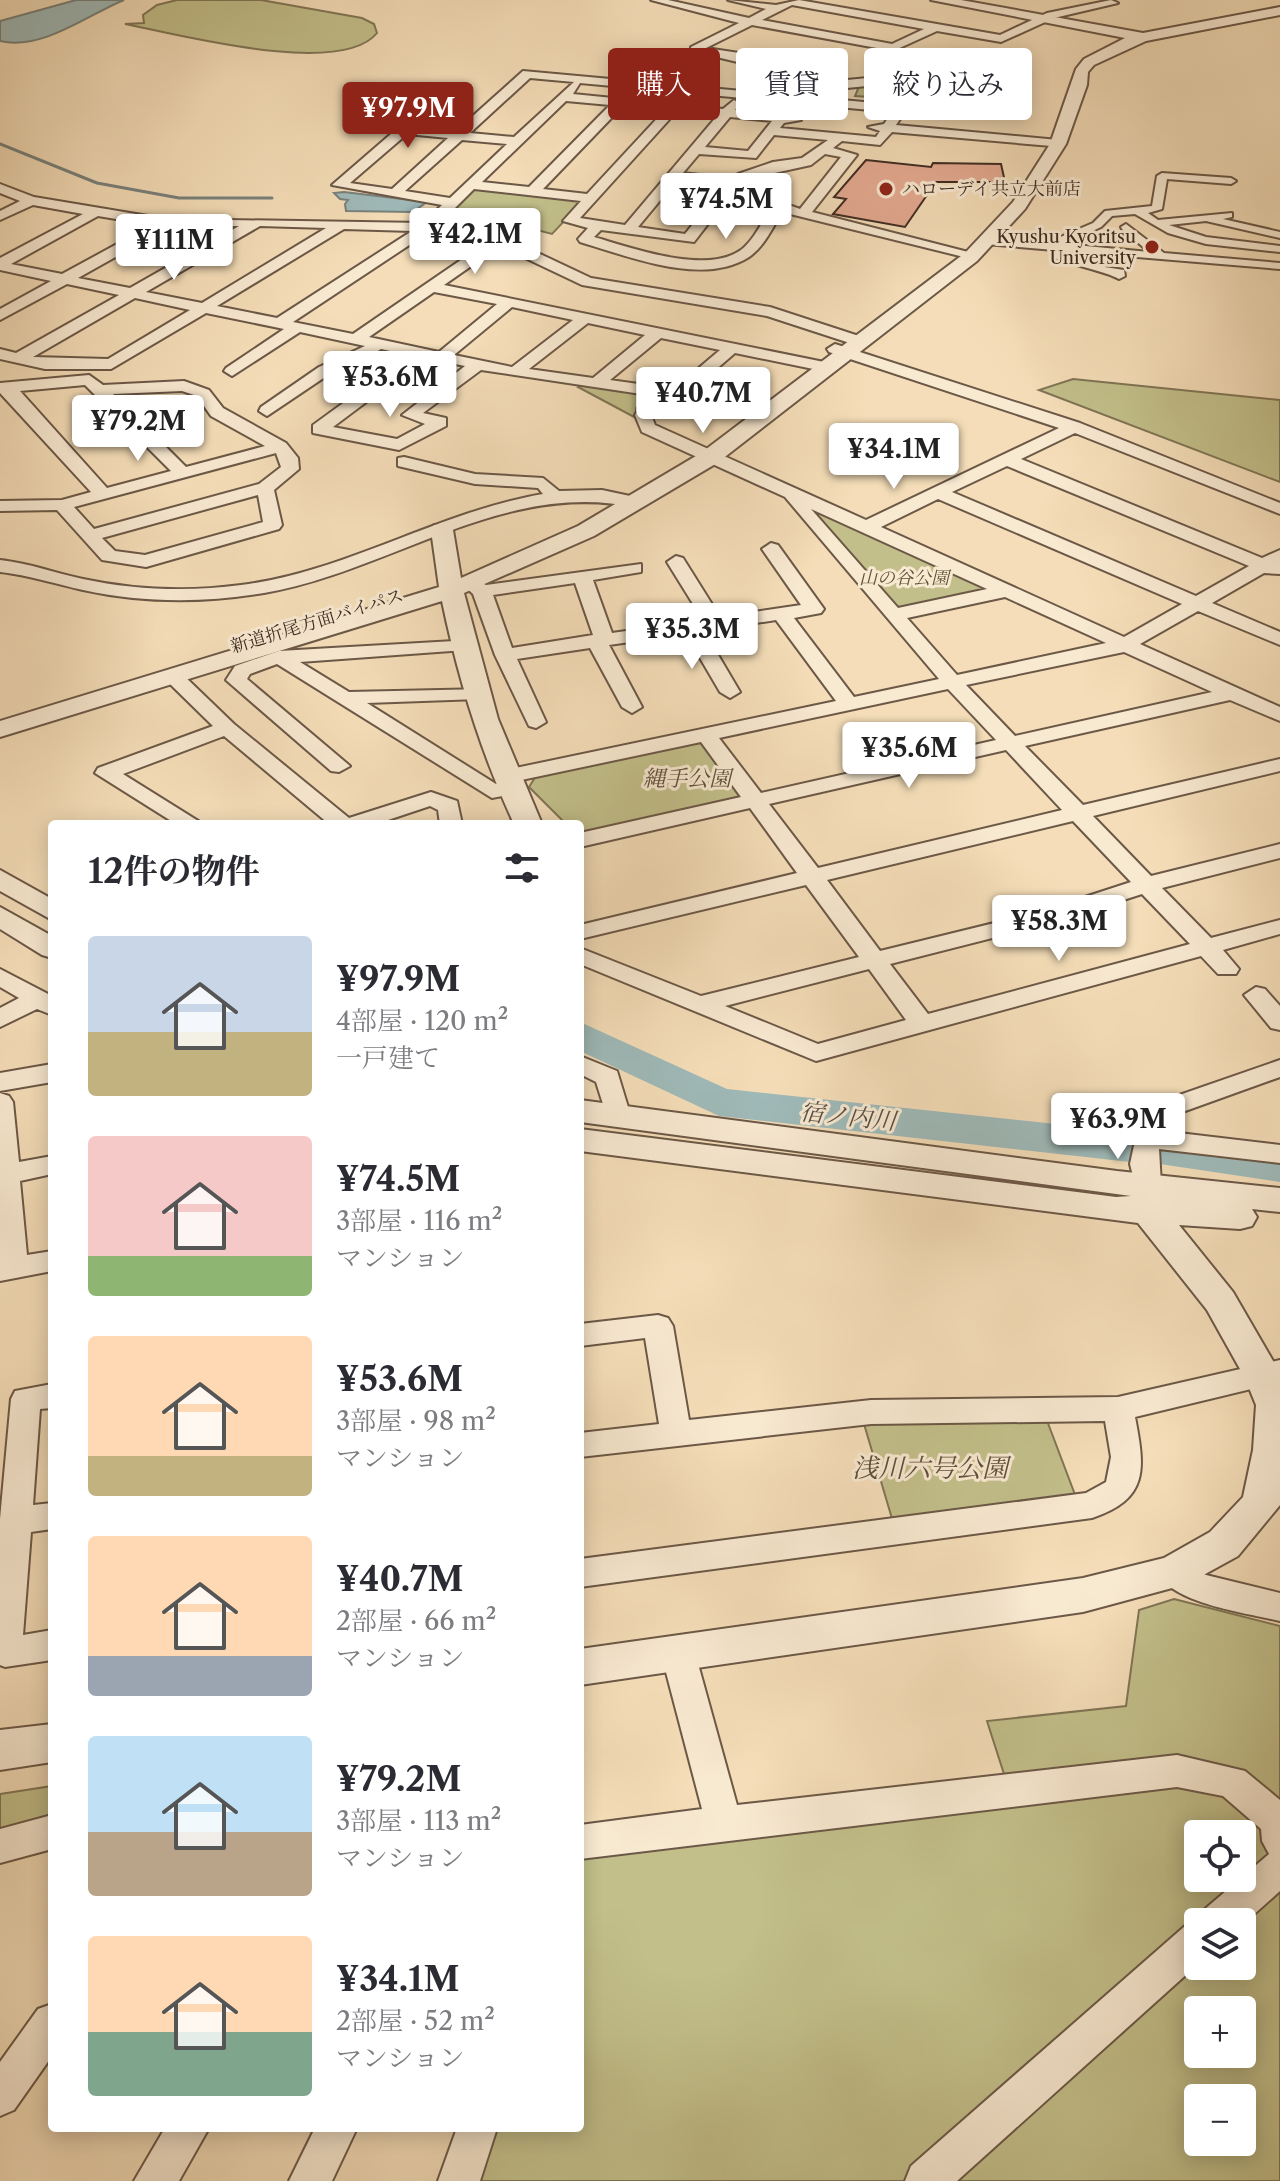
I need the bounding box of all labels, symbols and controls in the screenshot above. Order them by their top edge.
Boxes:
chip: 購入 [608,48,720,120]
chip: 賃貸 [736,48,848,120]
chip: 絞り込み [864,48,1032,120]
pin: ¥97.9M [343,82,473,150]
text: ¥97.9M [360,92,456,124]
pin: ¥74.5M [661,173,791,241]
place label: ハローデイ共立大前店 [902,178,1081,200]
marker: ハローデイ共立大前店 [877,180,895,198]
text: ¥74.5M [678,183,774,215]
pin: ¥42.1M [410,208,540,276]
pin: ¥111M [118,214,230,282]
text: ¥42.1M [427,218,523,250]
text: ¥111M [134,224,214,256]
place label: Kyushu Kyoritsu University [996,226,1137,269]
marker: Kyushu Kyoritsu University [1143,238,1161,256]
pin: ¥53.6M [325,351,455,419]
text: ¥53.6M [341,361,439,393]
pin: ¥40.7M [638,367,768,435]
text: ¥40.7M [654,377,752,409]
pin: ¥79.2M [73,395,203,463]
text: ¥79.2M [90,405,186,437]
pin: ¥34.1M [829,423,959,491]
text: ¥34.1M [847,433,941,465]
park label: 山の谷公園 [859,567,952,589]
street label: 新道折尾方面バイパス [228,584,406,658]
pin: ¥35.3M [627,603,757,671]
text: ¥35.3M [644,613,740,645]
pin: ¥35.6M [844,722,974,790]
text: ¥35.6M [860,732,958,764]
park label: 縄手公園 [643,765,734,792]
icon: filters [500,846,544,890]
text: 12件の物件 [88,850,259,892]
pin: ¥58.3M [994,895,1124,963]
text: ¥58.3M [1010,905,1108,937]
text: ¥97.9M [336,958,460,1000]
icon: home [152,968,248,1064]
text: 4部屋 · 120 m² [336,1005,508,1037]
text: 一戸建て [336,1042,440,1074]
pin: ¥63.9M [1053,1093,1183,1161]
water label: 宿ノ内川 [799,1097,900,1136]
text: ¥63.9M [1069,1103,1167,1135]
text: ¥74.5M [336,1158,460,1200]
icon: home [152,1168,248,1264]
text: 3部屋 · 116 m² [336,1205,502,1237]
text: マンション [336,1242,465,1274]
text: ¥53.6M [336,1358,463,1400]
icon: home [152,1368,248,1464]
text: 3部屋 · 98 m² [336,1405,496,1437]
text: マンション [336,1442,465,1474]
park label: 浅川六号公園 [852,1452,1012,1484]
text: ¥40.7M [336,1558,464,1600]
icon: home [152,1568,248,1664]
text: 2部屋 · 66 m² [336,1605,496,1637]
text: マンション [336,1642,465,1674]
text: ¥79.2M [336,1758,462,1800]
icon: home [152,1768,248,1864]
text: 3部屋 · 113 m² [336,1805,501,1837]
map controls [1184,1820,1256,2156]
button: locate [1184,1820,1256,1892]
text: マンション [336,1842,465,1874]
button: layers [1184,1908,1256,1980]
text: ¥34.1M [336,1958,459,2000]
icon: home [152,1968,248,2064]
button: + [1184,1996,1256,2068]
text: 2部屋 · 52 m² [336,2005,495,2037]
text: マンション [336,2042,465,2074]
button: − [1184,2084,1256,2156]

